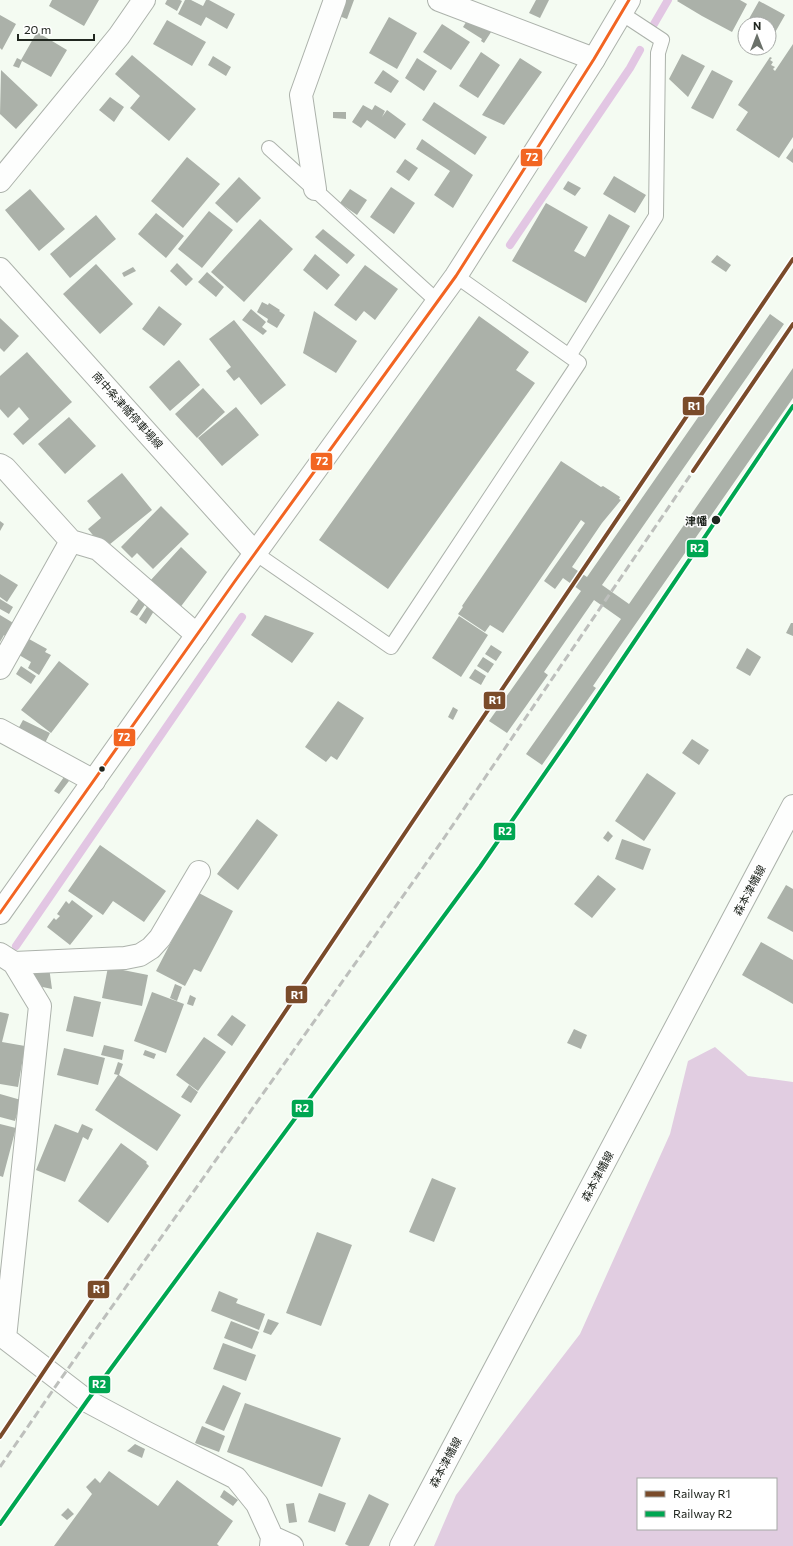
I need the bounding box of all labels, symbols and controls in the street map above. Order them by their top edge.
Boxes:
scale bar [18,16,94,42]
north arrow [737,16,777,56]
text: N [753,19,761,32]
text: 20 m [24,22,51,36]
line badge: 72 [520,148,543,167]
text: 72 [526,150,538,163]
street label: 南中条津幡停車場線 [90,369,166,451]
line badge: R1 [682,396,705,416]
text: R1 [688,399,700,412]
line badge: 72 [310,452,333,471]
text: 72 [316,454,328,467]
place label: 津幡 [685,514,707,527]
marker: 津幡 [710,514,722,526]
line badge: R2 [686,539,709,558]
text: R2 [690,541,704,554]
line badge: R1 [483,691,506,710]
text: R1 [489,693,501,706]
line badge: 72 [113,728,136,747]
text: 72 [118,730,130,743]
unlabelled marker [97,764,107,774]
line badge: R2 [493,822,516,841]
text: R2 [498,824,512,837]
street label: 森本津幡線 [730,863,768,917]
line badge: R1 [285,985,308,1004]
text: R1 [291,988,303,1001]
line badge: R2 [291,1099,314,1118]
text: R2 [295,1101,309,1114]
street label: 森本津幡線 [578,1149,616,1203]
line badge: R1 [87,1280,110,1299]
text: R1 [93,1282,105,1295]
line badge: R2 [88,1375,111,1394]
text: R2 [92,1377,106,1390]
street label: 森本津幡線 [426,1435,464,1489]
legend [637,1478,777,1530]
text: Railway R1 [673,1486,731,1500]
text: Railway R2 [673,1506,733,1520]

